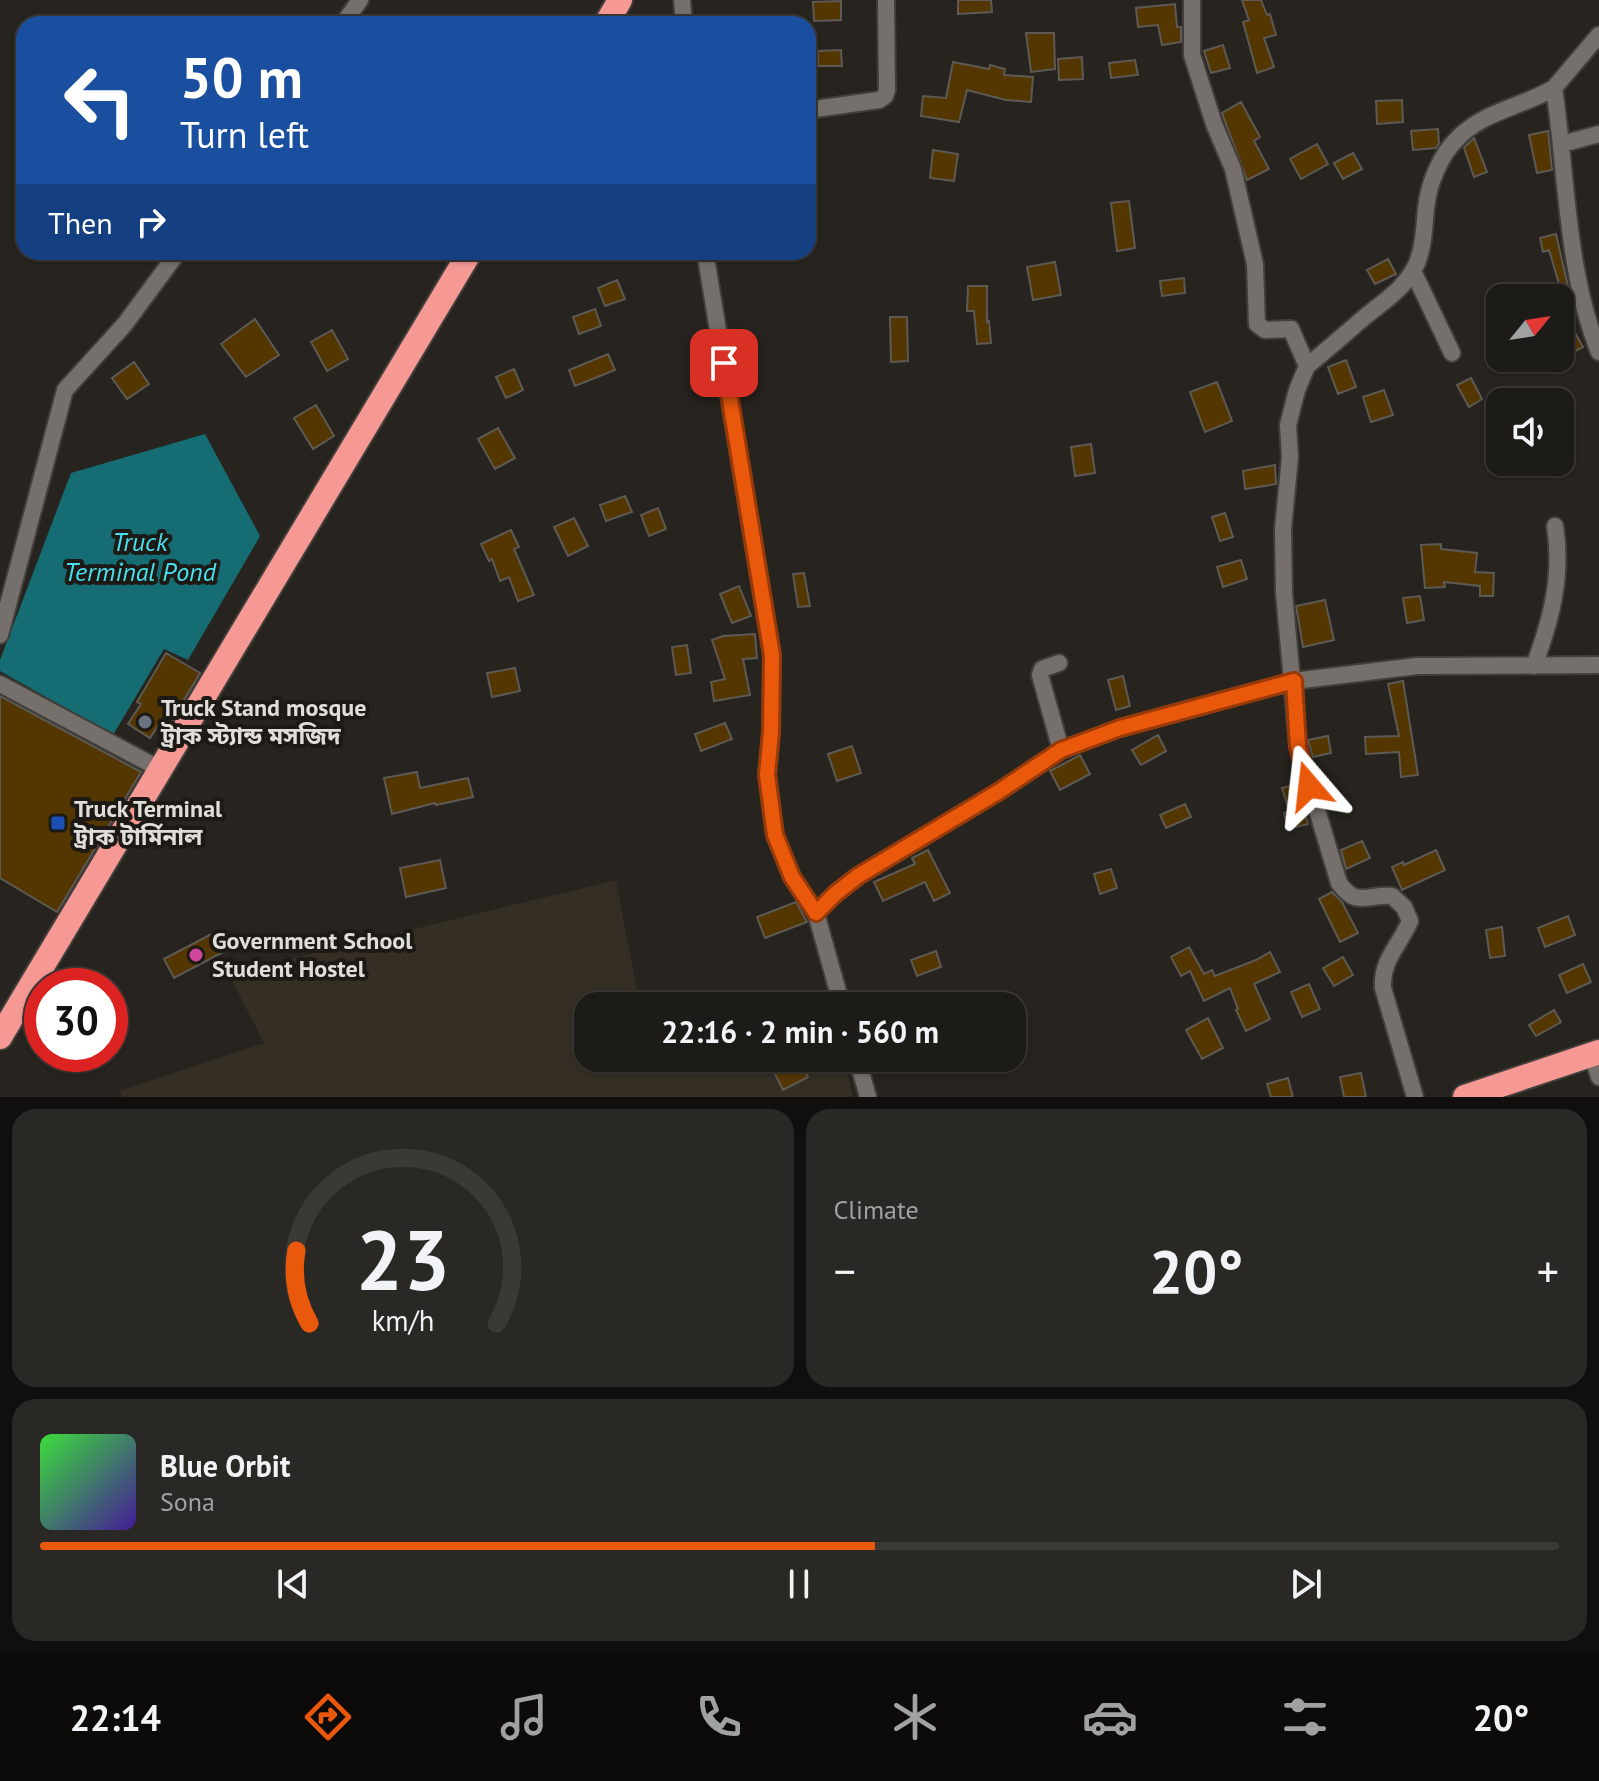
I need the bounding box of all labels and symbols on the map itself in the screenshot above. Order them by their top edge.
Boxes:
north arrow [1486,284,1574,372]
pin [690,329,758,397]
water label: Truck Terminal Pond [64,525,217,588]
place label: Truck Stand mosque ট্রাক স্ট্যান্ড মসজিদ [160,692,366,751]
marker: Truck Stand mosque ট্রাক স্ট্যান্ড মসজিদ [136,713,154,731]
position arrow [1267,744,1351,828]
place label: Truck Terminal ট্রাক টার্মিনাল [73,793,223,852]
marker: Truck Terminal ট্রাক টার্মিনাল [49,814,67,832]
place label: Government School Student Hostel [212,925,413,984]
marker: Government School Student Hostel [187,946,205,964]
speed limit sign: 30 [24,968,128,1072]

